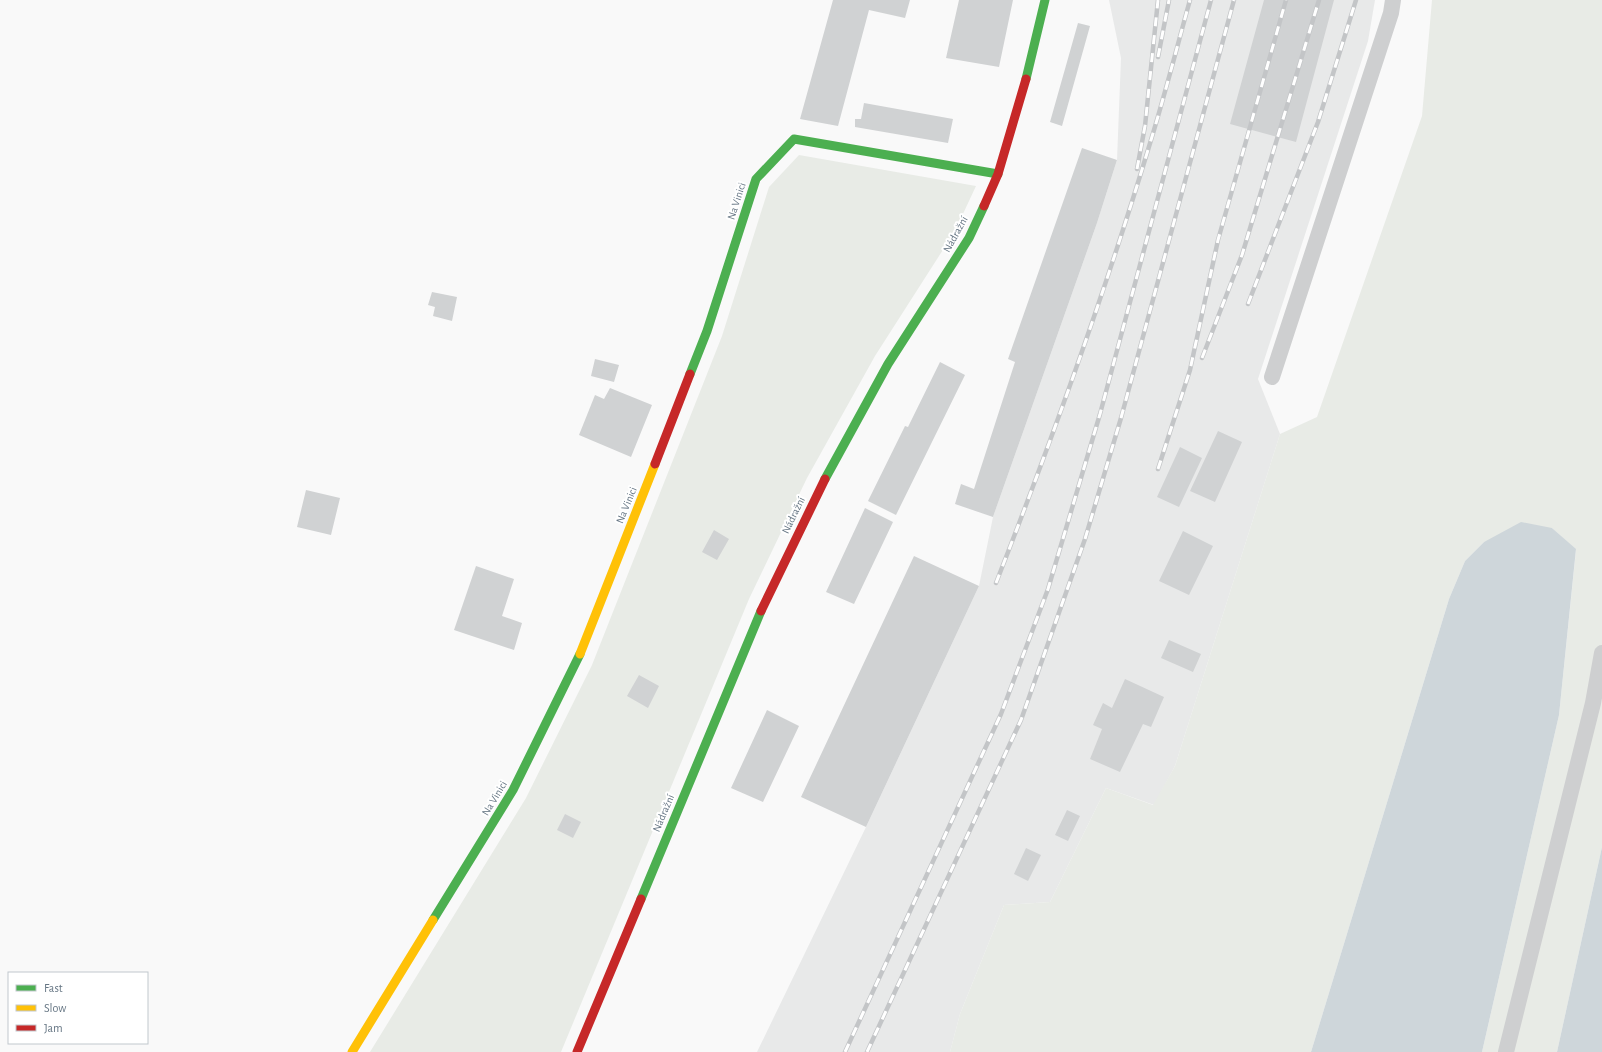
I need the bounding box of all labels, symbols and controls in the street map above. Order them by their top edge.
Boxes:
street label: Na Vinici [725,181,748,221]
street label: Nádražní [941,214,970,254]
street label: Na Vinici [614,485,639,525]
street label: Nádražní [780,495,807,535]
street label: Na Vinici [480,779,509,818]
street label: Nádražní [651,793,676,834]
legend [8,972,148,1044]
text: Fast [44,982,63,994]
text: Slow [44,1002,66,1014]
text: Jam [44,1022,63,1034]

